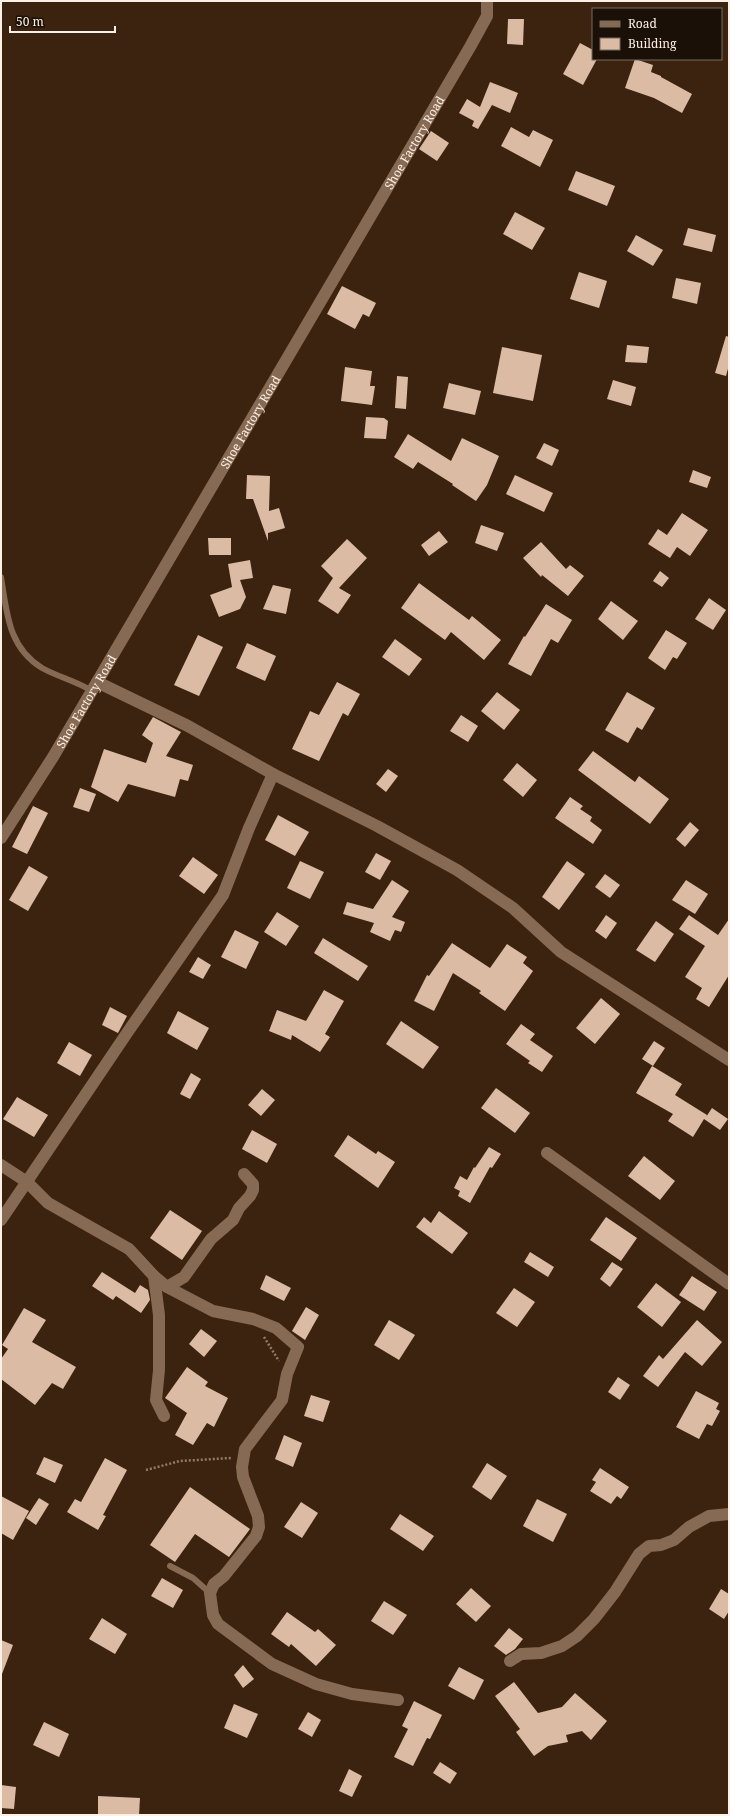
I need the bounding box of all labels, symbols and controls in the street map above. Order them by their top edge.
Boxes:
scale bar [10,8,115,34]
legend [592,8,722,60]
text: 50 m [16,13,44,30]
text: Road [628,15,658,32]
text: Building [628,35,677,52]
street label: Shoe Factory Road [380,92,448,192]
street label: Shoe Factory Road [216,371,284,472]
street label: Shoe Factory Road [52,651,120,751]

